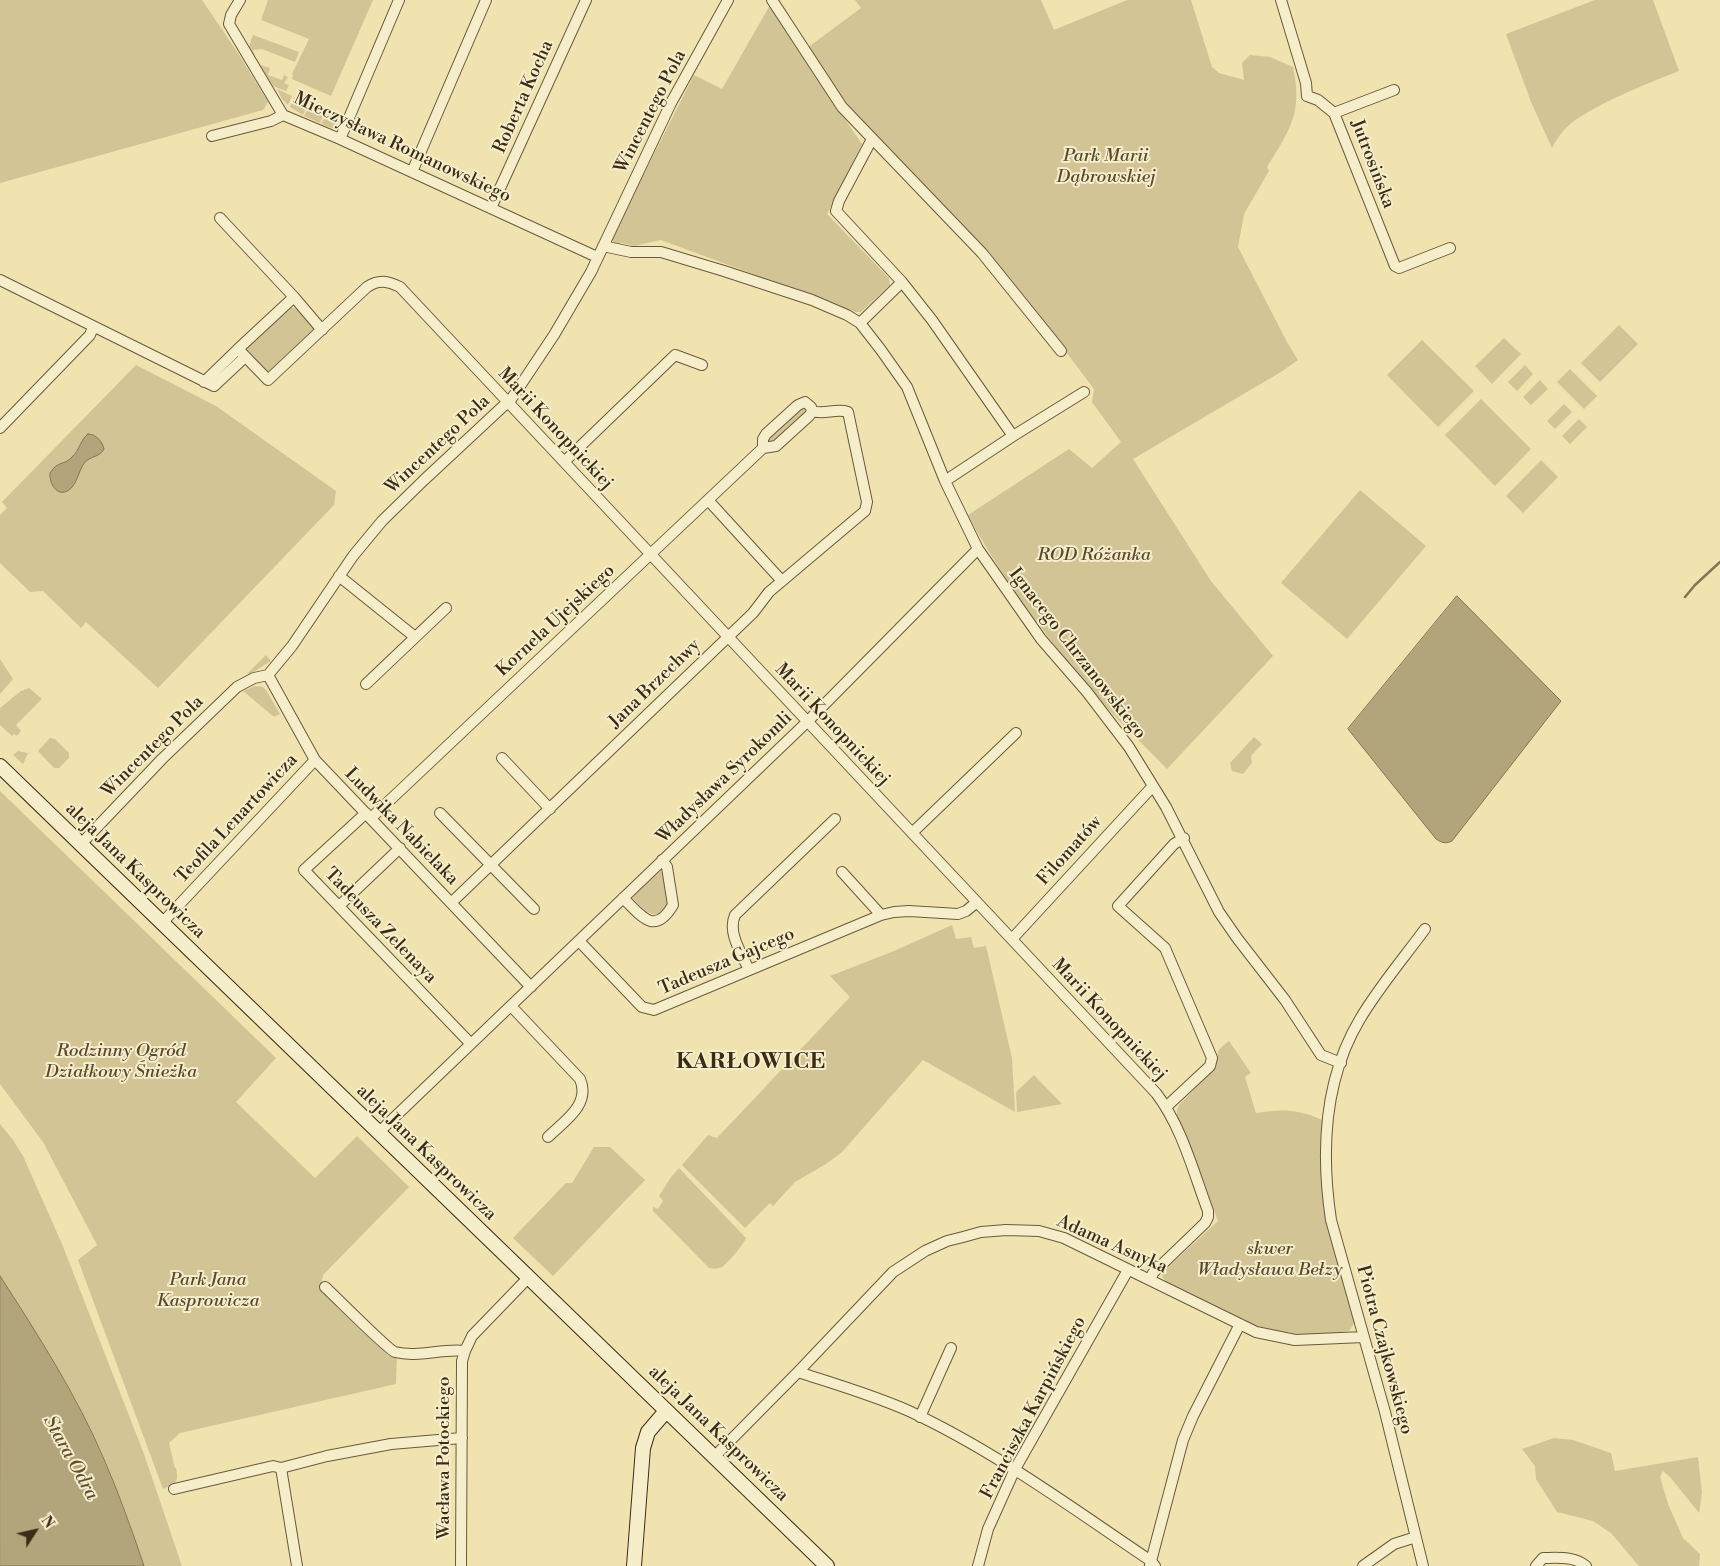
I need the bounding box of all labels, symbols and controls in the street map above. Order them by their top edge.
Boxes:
street label: Roberta Kocha [489,37,559,157]
street label: Wincentego Pola [611,47,691,177]
street label: Mieczysława Romanowskiego [290,88,514,208]
street label: Jutrosińska [1345,116,1399,212]
park label: Park Marii Dąbrowskiej [1057,146,1155,188]
street label: Marii Konopnickiej [493,363,617,495]
street label: Wincentego Pola [381,391,495,499]
park label: ROD Różanka [1037,545,1151,567]
street label: Kornela Ujejskiego [492,560,620,682]
street label: Ignacego Chrzanowskiego [1004,564,1150,744]
street label: Jana Brzechwy [605,635,705,733]
street label: Marii Konopnickiej [770,659,894,791]
street label: Wincentego Pola [98,692,208,802]
street label: Władysława Syrokomli [653,708,797,848]
street label: Teofila Lenartowicza [171,750,303,888]
street label: Ludwika Nabielaka [339,764,463,890]
street label: aleja Jana Kasprowicza [60,799,210,943]
street label: Filomatów [1033,812,1107,890]
street label: Tadeusza Zelenaya [319,864,441,988]
street label: Tadeusza Gajcego [656,924,798,1000]
street label: Marii Konopnickiej [1047,954,1171,1086]
park label: Rodzinny Ogród Działkowy Śnieżka [45,1041,197,1084]
district label: KARŁOWICE [675,1050,827,1076]
street label: aleja Jana Kasprowicza [351,1081,501,1225]
street label: Adama Asnyka [1053,1211,1171,1279]
park label: skwer Władysława Bełzy [1198,1239,1342,1282]
street label: Piotra Czajkowskiego [1351,1263,1417,1437]
park label: Park Jana Kasprowicza [156,1270,260,1312]
street label: Franciszka Karpińskiego [977,1313,1091,1503]
street label: aleja Jana Kasprowicza [643,1362,793,1506]
street label: Wacława Potockiego [434,1376,456,1540]
water label: Stara Odra [37,1412,103,1504]
north arrow [10,1506,60,1556]
text: N [37,1513,58,1532]

